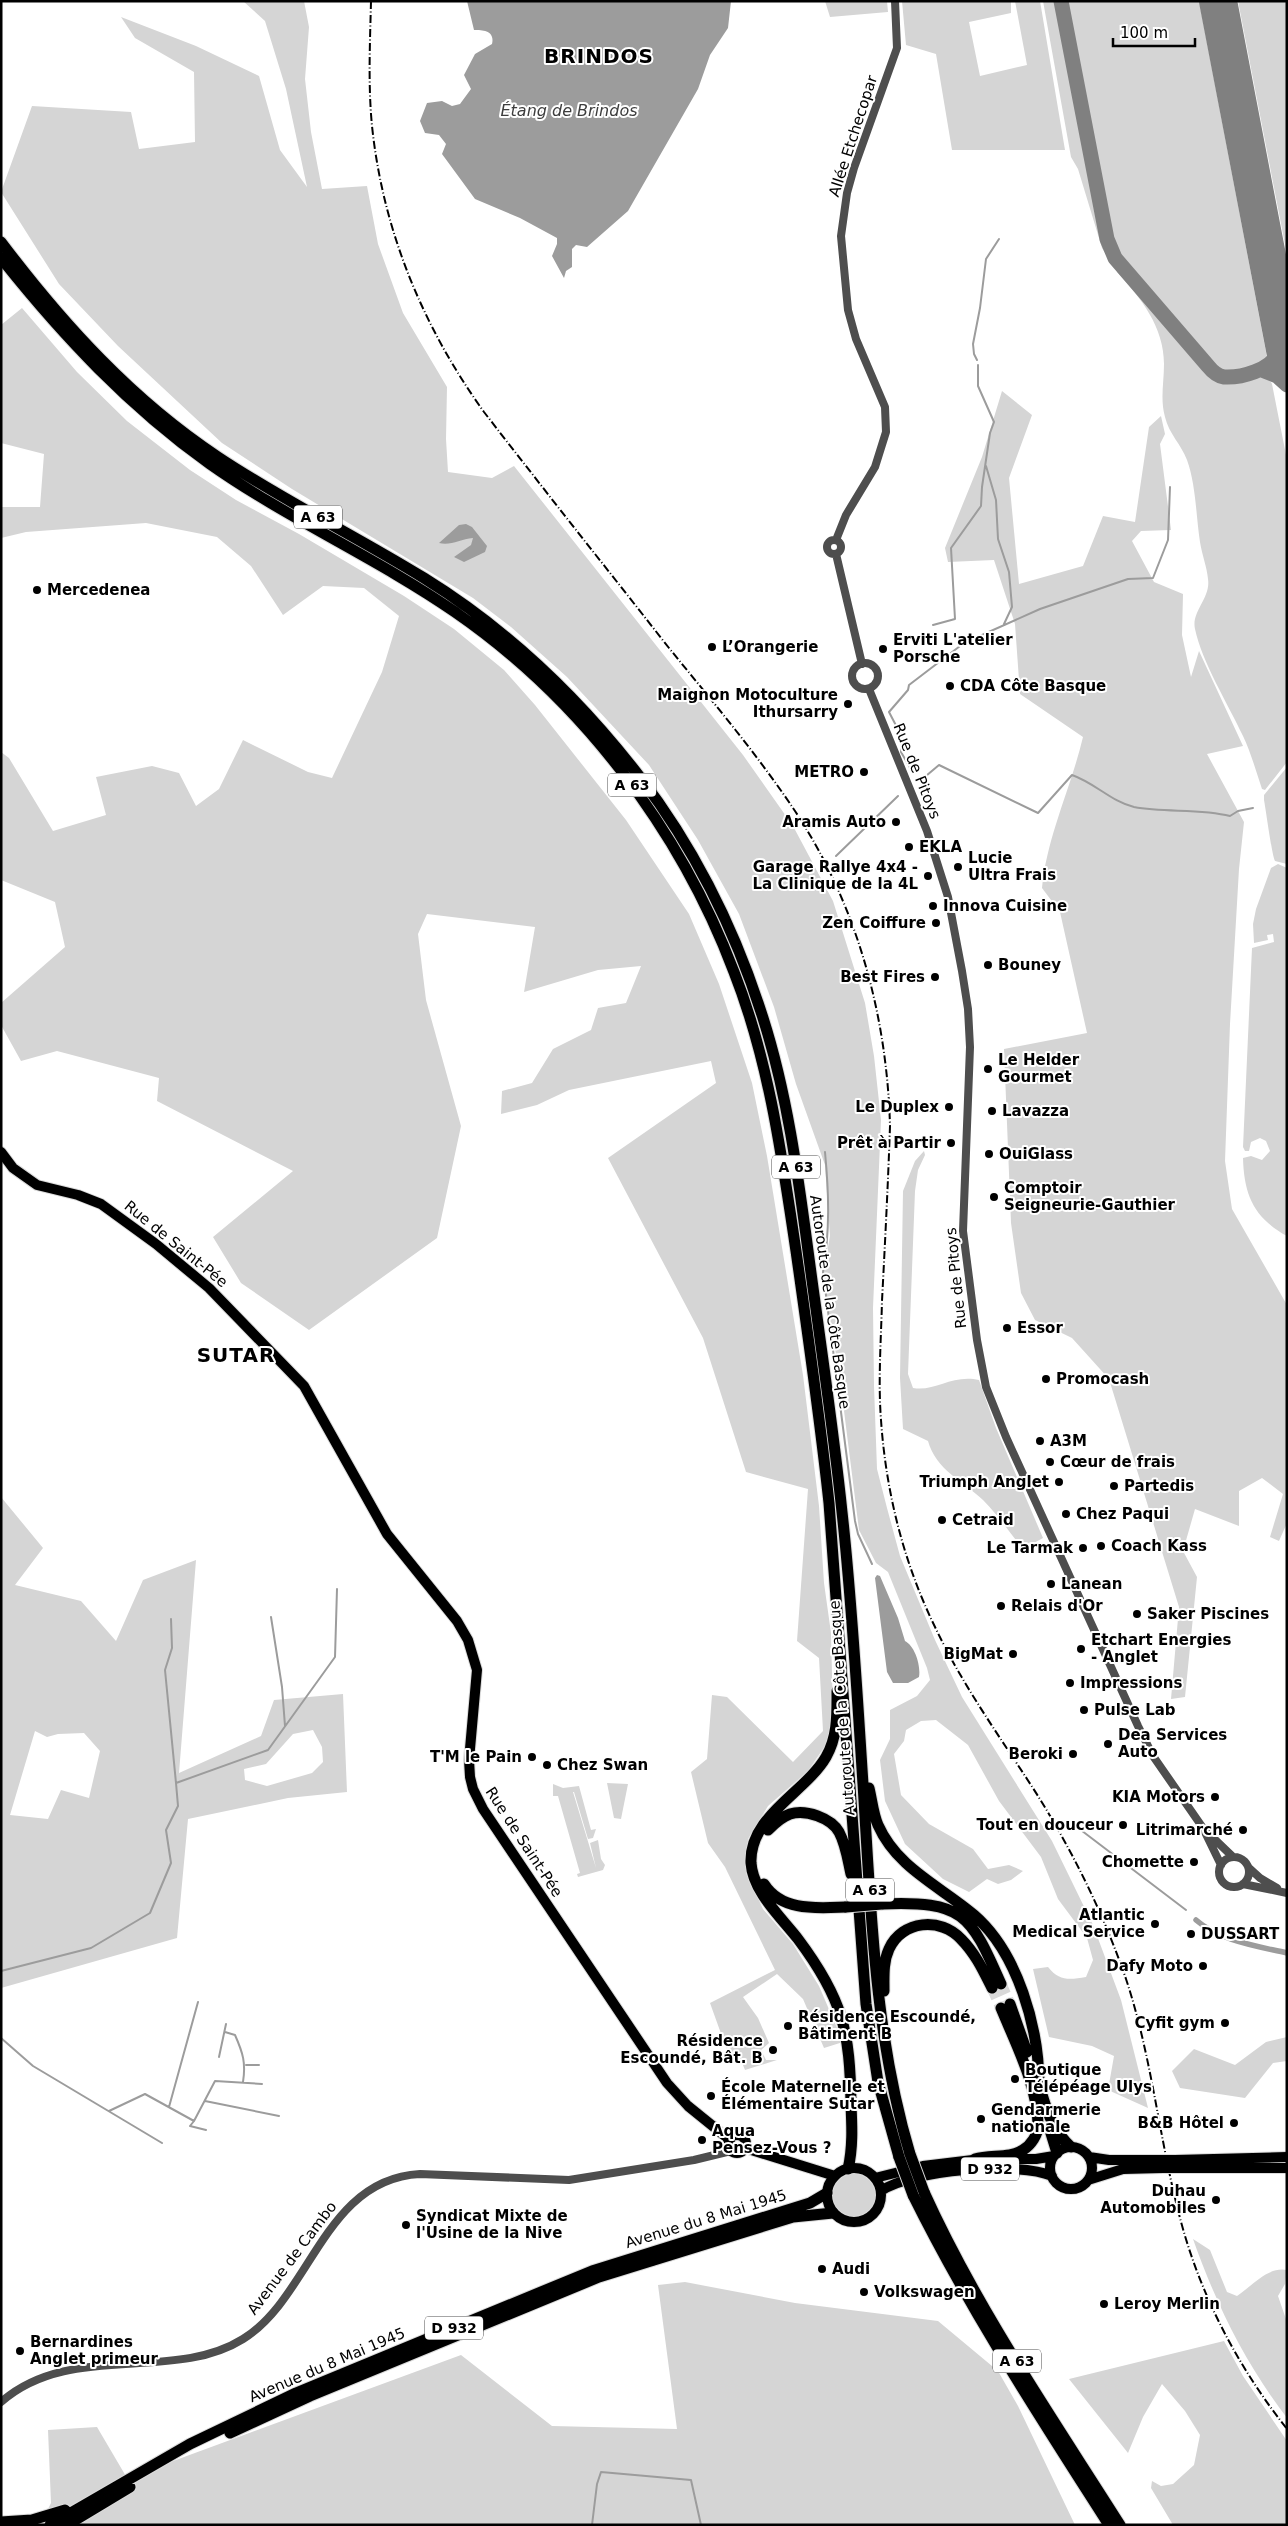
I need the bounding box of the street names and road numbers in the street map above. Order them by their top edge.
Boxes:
street label: Allée Etchecopar [825,72,881,199]
road number: A 63 [294,506,342,528]
street label: Rue de Pitoys [890,721,944,822]
road number: A 63 [608,774,656,796]
road number: A 63 [772,1156,820,1178]
street label: Autoroute de la Côte Basque [806,1194,854,1410]
street label: Rue de Saint-Pée [121,1197,231,1291]
street label: Rue de Pitoys [942,1226,970,1329]
street label: Autoroute de la Côte Basque [825,1600,859,1816]
street label: Rue de Saint-Pée [482,1784,566,1900]
road number: A 63 [846,1878,894,1902]
road number: D 932 [961,2158,1019,2180]
street label: Avenue du 8 Mai 1945 [623,2186,789,2252]
street label: Avenue de Cambo [244,2198,340,2318]
road number: D 932 [425,2316,483,2340]
street label: Avenue du 8 Mai 1945 [246,2324,408,2406]
road number: A 63 [993,2350,1041,2372]

